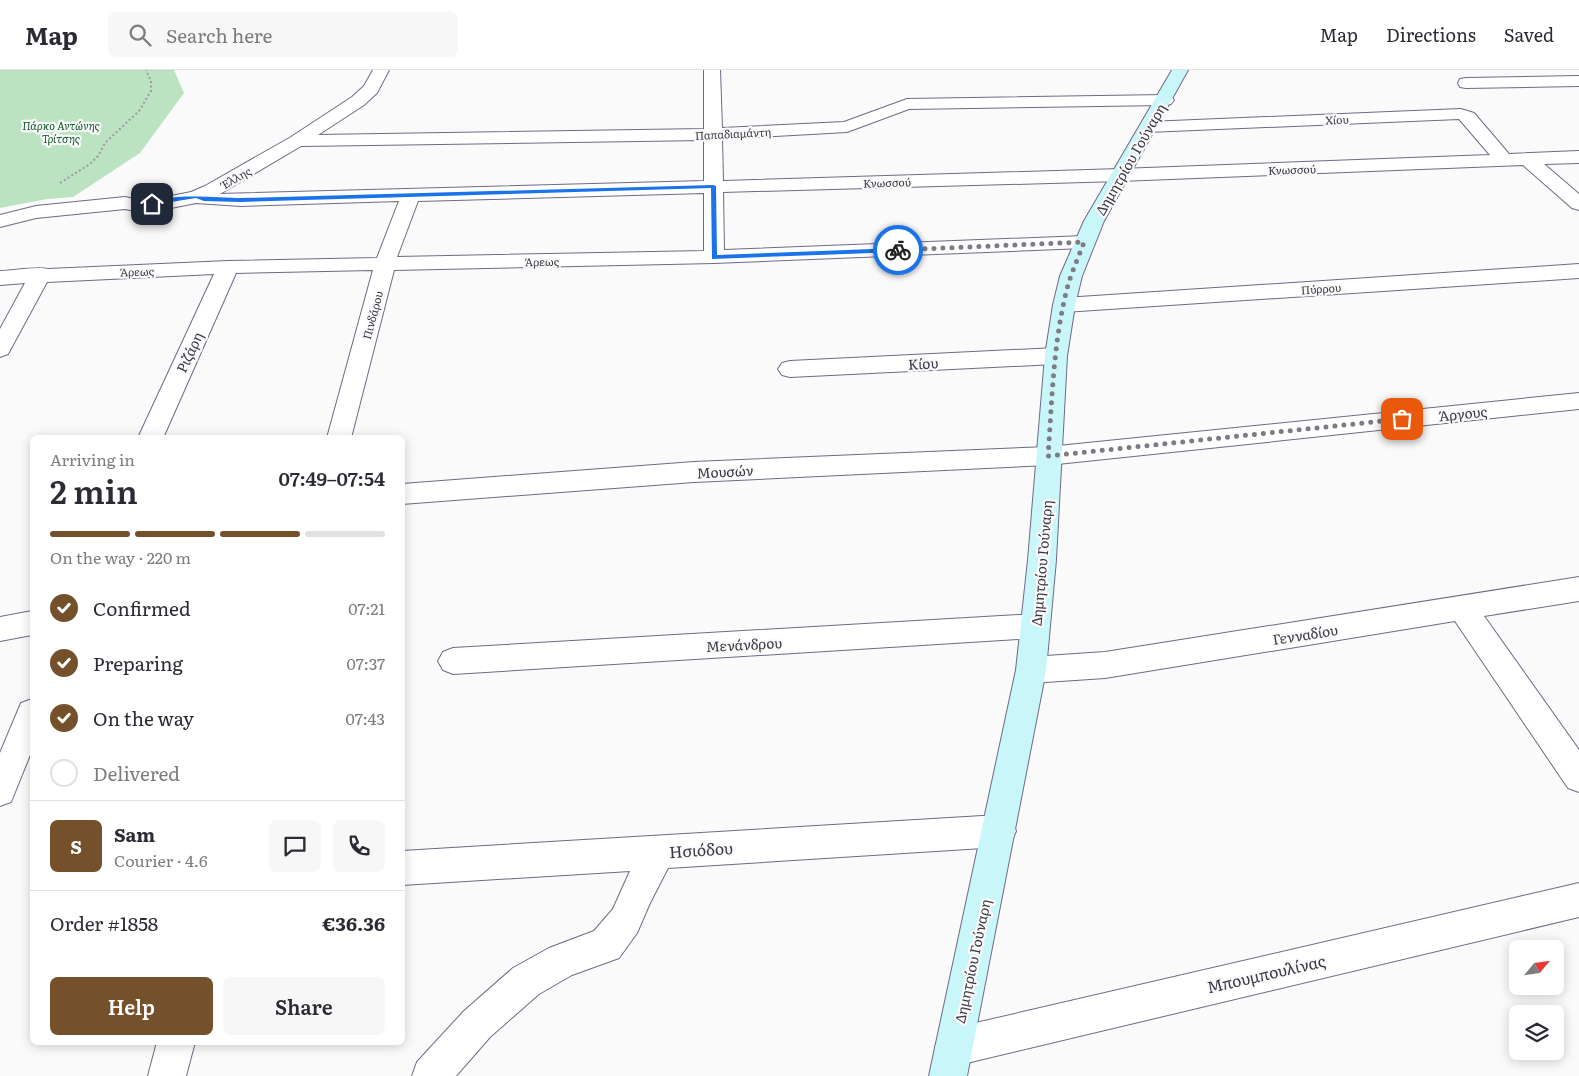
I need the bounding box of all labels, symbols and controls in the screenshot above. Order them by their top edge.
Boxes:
search box [108,12,458,57]
text: Map [25,17,78,52]
icon: search [126,21,154,49]
text: Search here [166,21,272,49]
text: Map [1320,21,1358,48]
text: Directions [1386,21,1476,48]
text: Saved [1504,21,1554,48]
street label: Δημητρίου Γούναρη [1090,99,1170,219]
street label: Χίου [1325,111,1349,127]
park label: Πάρκο Αντώνης Τρίτσης [22,117,100,146]
street label: Παπαδιαμάντη [694,123,772,143]
street label: Κνωσσού [1268,160,1316,178]
street label: Έλλης [217,162,254,193]
street label: Κνωσσού [863,173,911,191]
pin [131,183,173,225]
icon: home [138,190,166,218]
courier [873,225,923,275]
icon: bike [884,236,912,264]
street label: Άρεως [525,253,560,269]
street label: Άρεως [120,262,155,280]
street label: Πύρρου [1300,279,1342,297]
street label: Πινδάρου [358,289,386,341]
street label: Ριζάρη [171,328,207,376]
street label: Κίου [907,352,939,374]
pin [1381,398,1423,440]
street label: Άργους [1438,401,1488,425]
icon: bag [1388,405,1416,433]
text: Arriving in [50,447,135,471]
street label: Μουσών [696,460,754,482]
text: 07:49–07:54 [278,464,385,492]
text: 2 min [50,466,138,514]
street label: Δημητρίου Γούναρη [1026,499,1056,627]
text: On the way · 220 m [50,545,191,569]
icon: check [50,594,78,622]
text: Confirmed [93,594,191,622]
text: 07:21 [348,596,385,620]
street label: Γενναδίου [1271,619,1339,649]
street label: Μενάνδρου [705,632,783,656]
icon: check [50,649,78,677]
text: Preparing [93,649,183,677]
text: 07:37 [346,651,385,675]
icon: check [50,704,78,732]
text: On the way [93,704,194,732]
text: 07:43 [345,706,385,730]
text: Delivered [93,759,180,787]
text: Sam [114,820,155,848]
button: chat [269,820,321,872]
button: phone [333,820,385,872]
text: S [70,832,82,860]
street label: Ησιόδου [668,835,734,863]
text: Courier · 4.6 [114,848,208,872]
street label: Δημητρίου Γούναρη [949,897,995,1025]
text: Order #1858 [50,909,158,937]
text: €36.36 [322,909,385,937]
north arrow [1509,940,1564,995]
map controls [1509,940,1564,1060]
street label: Μπουμπουλίνας [1204,948,1328,998]
button: Help [50,977,213,1035]
button: Share [223,977,385,1035]
button: layers [1509,1005,1564,1060]

